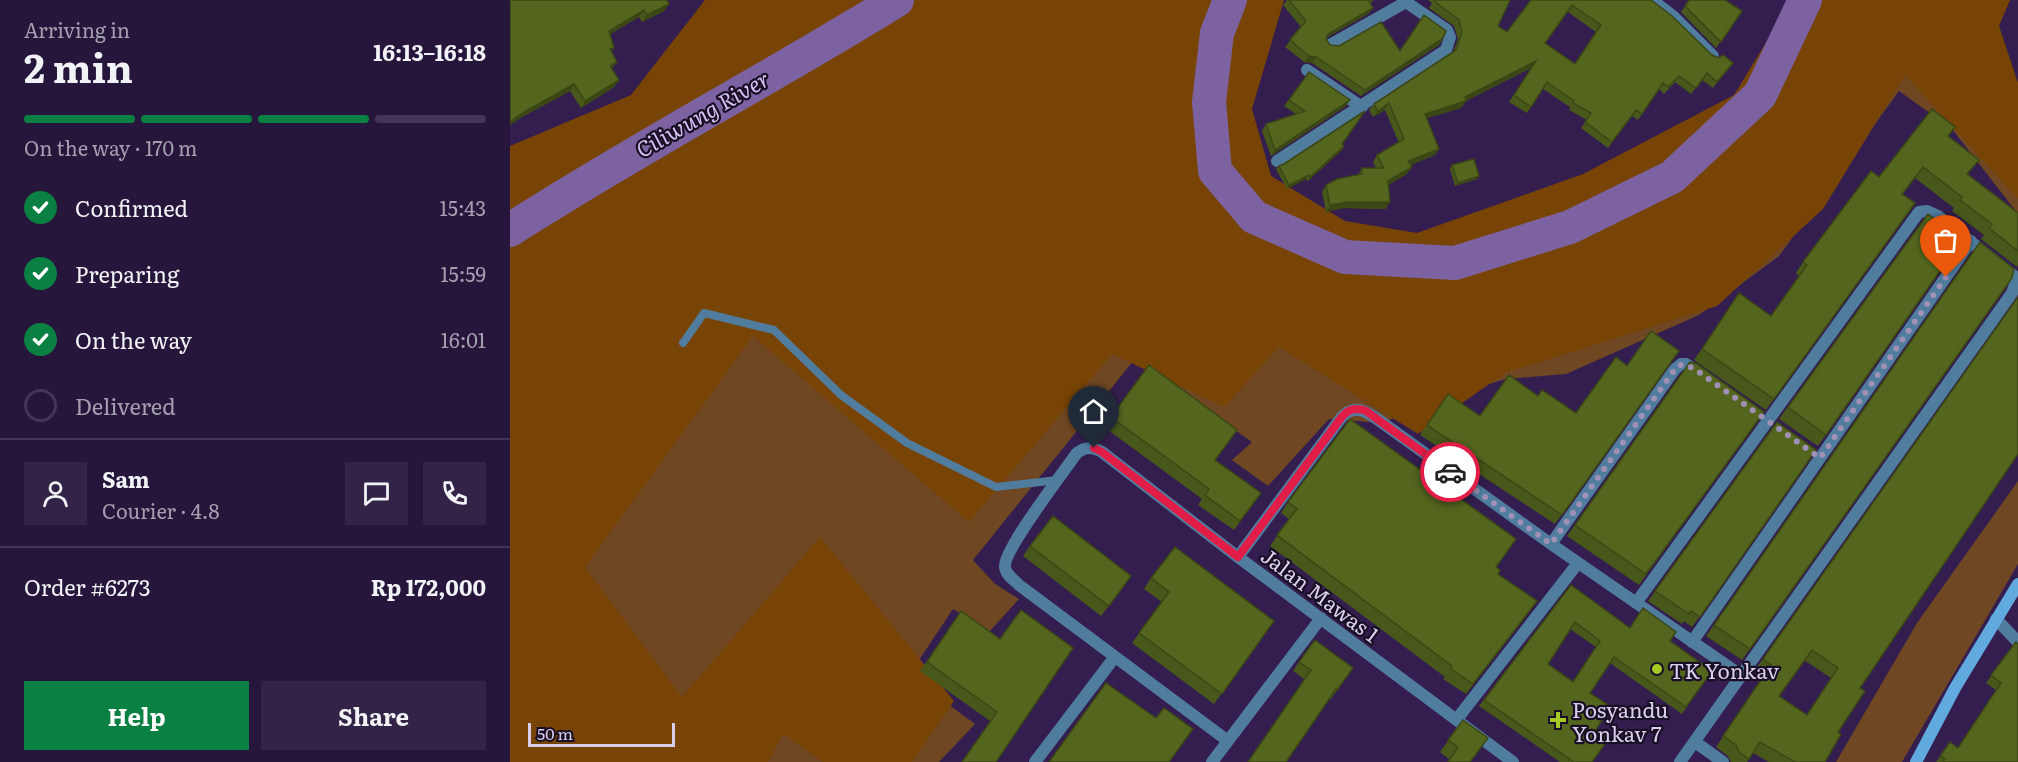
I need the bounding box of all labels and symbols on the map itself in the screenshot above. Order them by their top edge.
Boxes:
water label: Ciliwung River [629,61,775,165]
pin [1920,215,1971,277]
pin [1068,386,1119,448]
courier [1420,442,1480,502]
street label: Jalan Mawas 1 [1255,539,1387,649]
place label: TK Yonkav [1669,654,1780,685]
marker: TK Yonkav [1650,662,1664,676]
place label: Posyandu Yonkav 7 [1572,693,1668,748]
marker: Posyandu Yonkav 7 [1549,711,1567,729]
scale bar [528,720,675,748]

